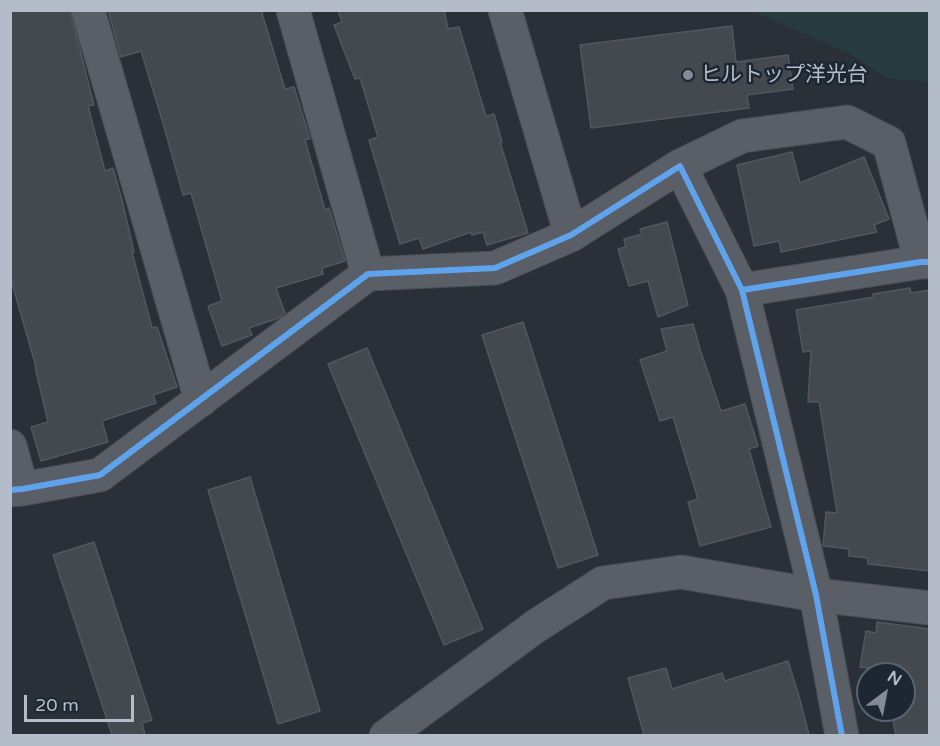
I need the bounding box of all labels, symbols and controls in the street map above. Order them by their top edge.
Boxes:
place label: ヒルトップ洋光台 [700,62,868,88]
marker: ヒルトップ洋光台 [681,68,695,82]
north arrow [856,662,916,722]
text: N [884,667,905,690]
scale bar [27,683,136,721]
text: 20 m [35,694,79,716]

